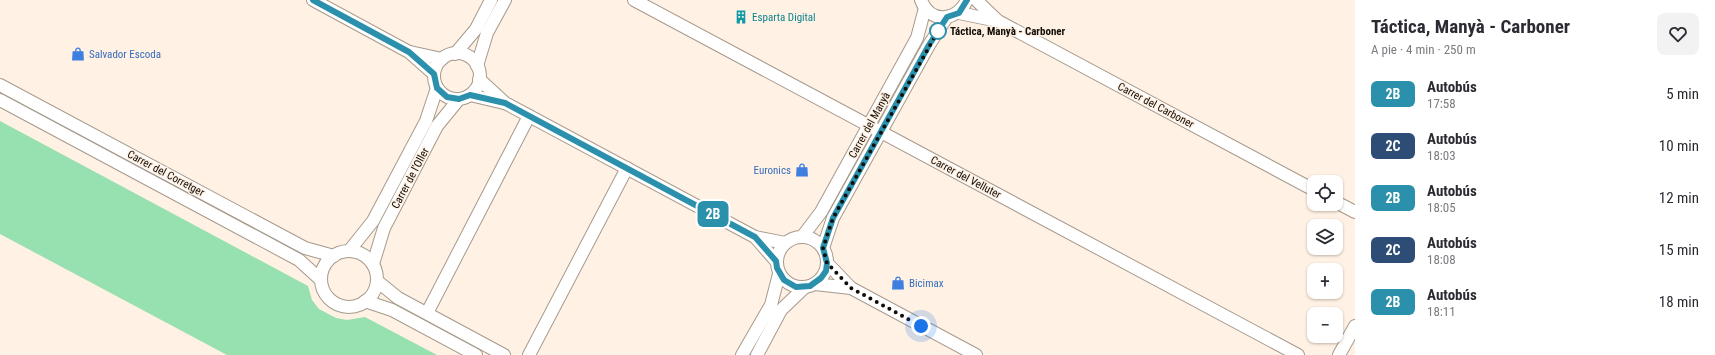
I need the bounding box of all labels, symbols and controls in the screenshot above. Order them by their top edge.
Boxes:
building icon: Esparta Digital [733,9,749,25]
place label: Esparta Digital [752,11,816,24]
button: heart [1657,13,1699,55]
text: Táctica, Manyà - Carboner [1371,15,1570,38]
marker: Táctica, Manyà - Carboner [929,22,947,40]
place label: Táctica, Manyà - Carboner [950,25,1066,38]
text: A pie · 4 min · 250 m [1371,42,1476,57]
shop icon: Salvador Escoda [70,46,86,62]
place label: Salvador Escoda [89,48,161,61]
text: Autobús [1427,78,1477,96]
street label: Carrer del Carboner [1115,80,1197,131]
text: 5 min [1666,85,1699,103]
text: 2B [1386,86,1400,102]
street label: Carrer del Manyà [846,90,893,161]
text: 17:58 [1427,96,1456,111]
text: Autobús [1427,130,1477,148]
text: 10 min [1659,137,1699,155]
text: 2C [1385,138,1401,154]
street label: Carrer de l'Oller [389,145,432,211]
street label: Carrer del Corretger [125,148,207,200]
text: 18:03 [1427,148,1456,163]
street label: Carrer del Velluter [928,153,1004,202]
shop icon: Euronics [794,162,810,178]
place label: Euronics [754,164,791,177]
map controls [1307,175,1343,343]
button: locate [1307,175,1343,211]
text: Autobús [1427,182,1477,200]
text: 12 min [1659,189,1699,207]
text: 2B [1386,190,1400,206]
text: 18:05 [1427,200,1456,215]
line badge: 2B [695,201,731,227]
text: 2B [706,206,720,222]
button: layers [1307,219,1343,255]
text: Autobús [1427,234,1477,252]
text: 15 min [1659,241,1699,259]
text: 2C [1385,242,1401,258]
text: 18:08 [1427,252,1456,267]
button: + [1307,263,1343,299]
shop icon: Bicimax [890,275,906,291]
place label: Bicimax [909,277,944,290]
text: Autobús [1427,286,1477,304]
text: 18 min [1659,293,1699,311]
text: 2B [1386,294,1400,310]
text: 18:11 [1427,304,1456,319]
button: − [1307,307,1343,343]
your location [911,316,931,336]

